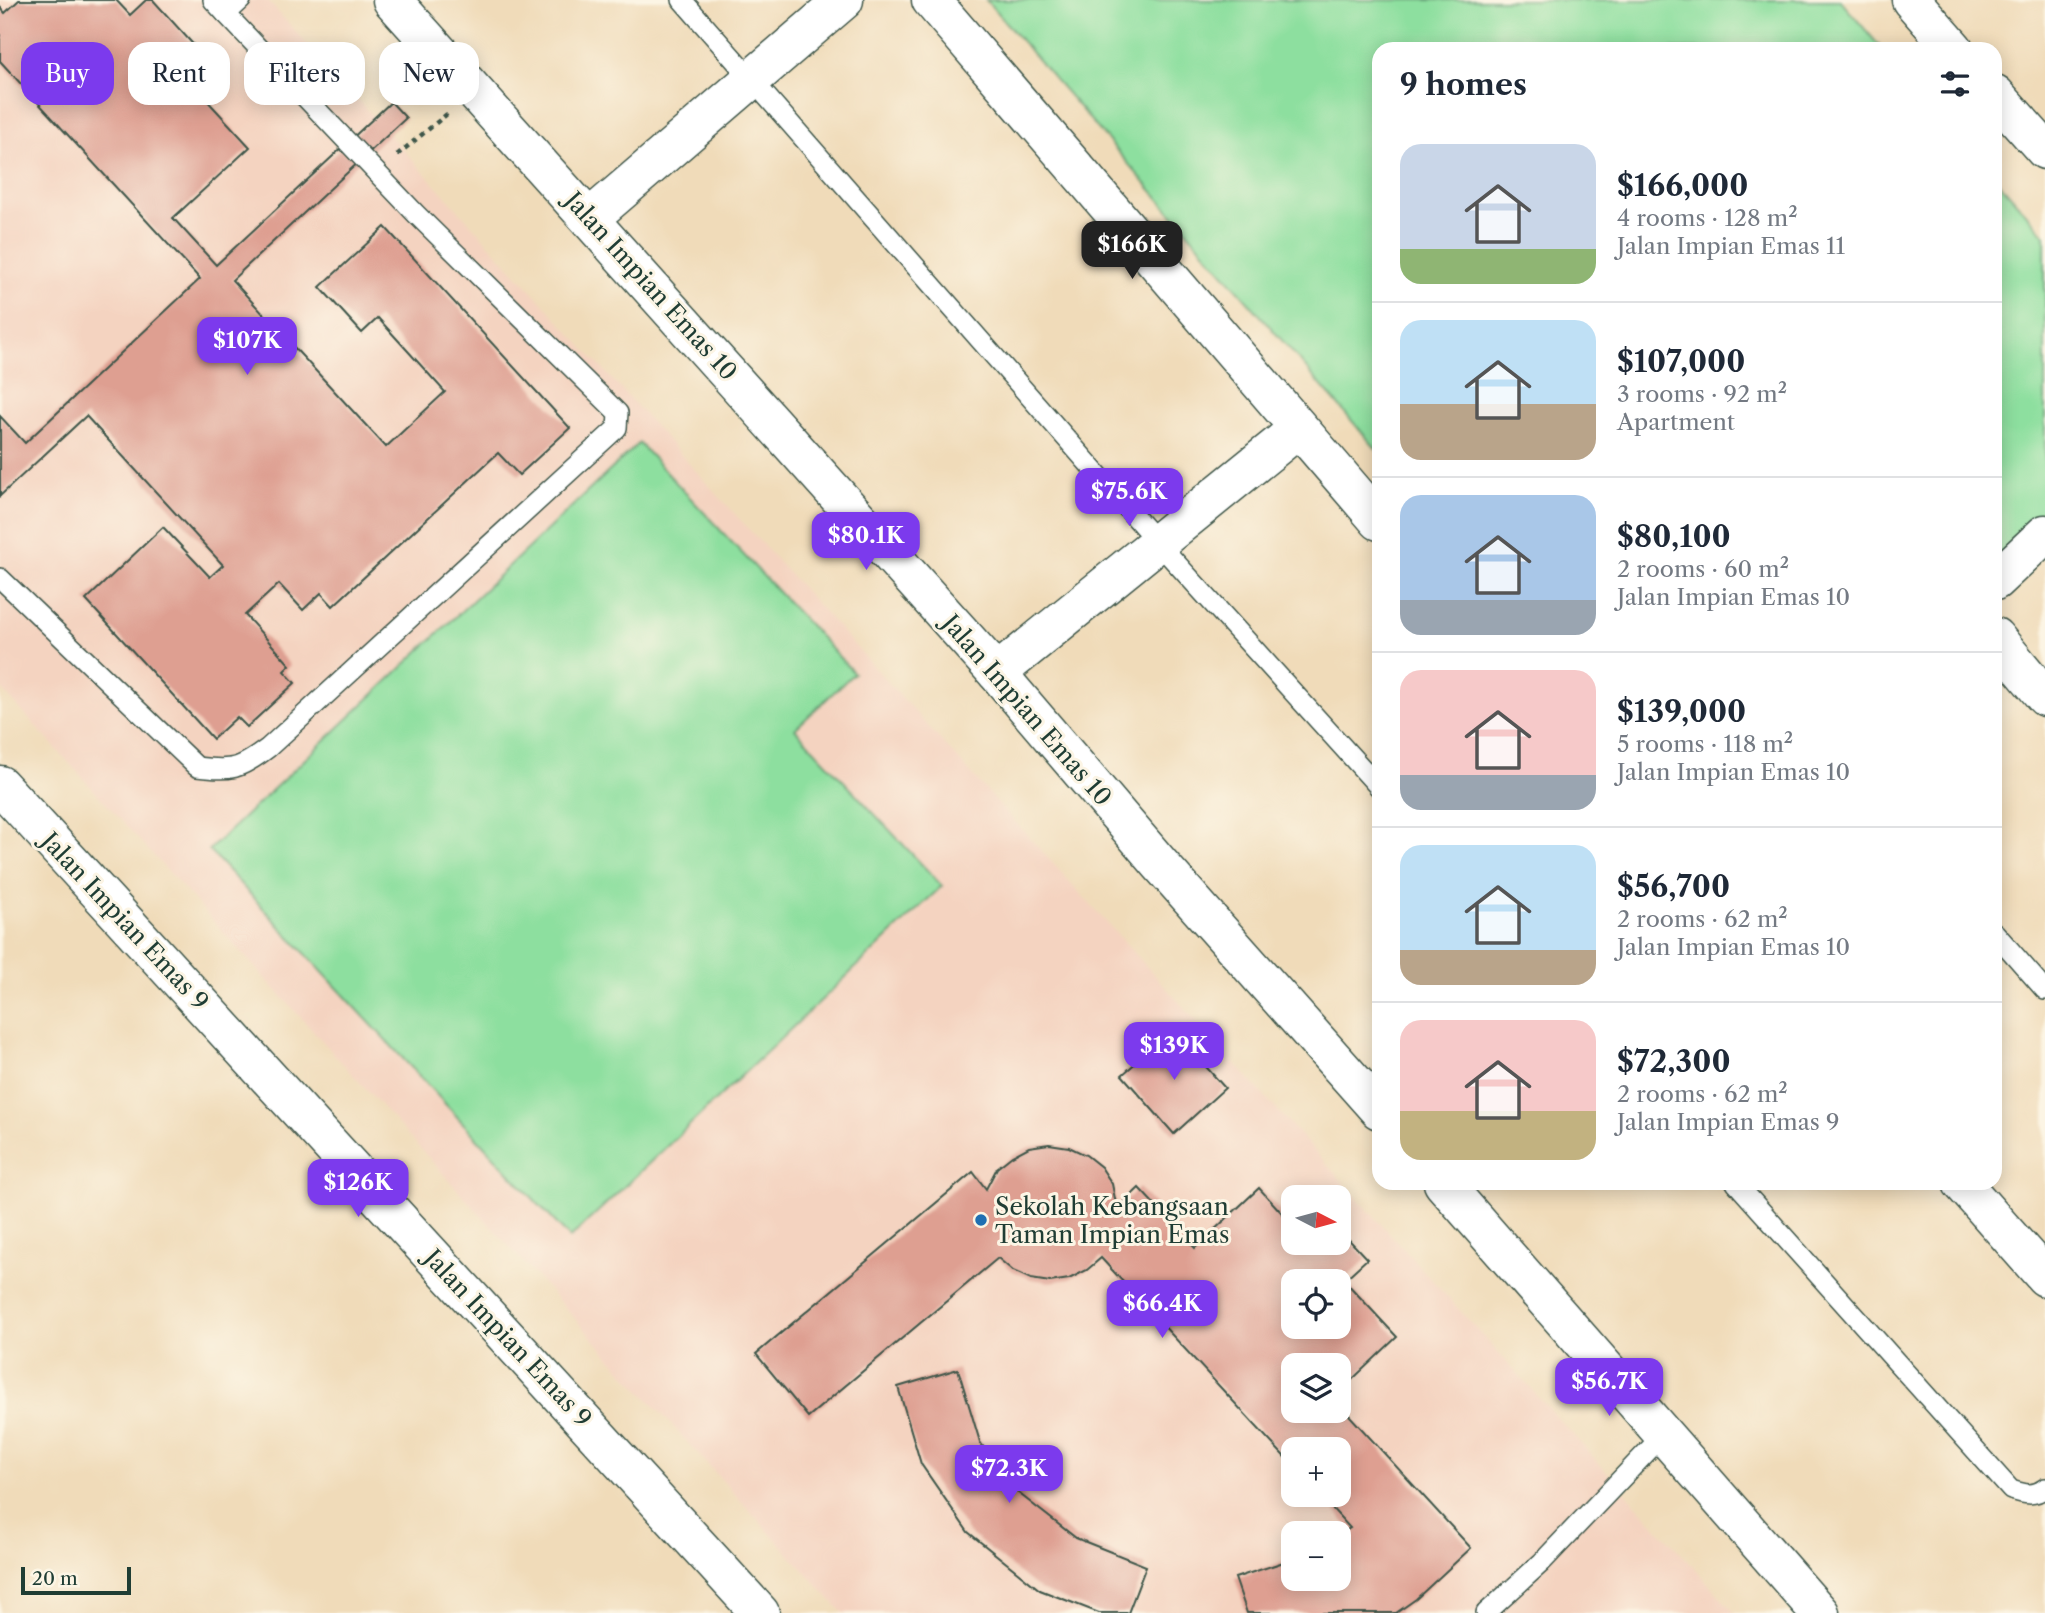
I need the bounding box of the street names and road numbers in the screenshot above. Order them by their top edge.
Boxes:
street label: Jalan Impian Emas 10 [556,183,743,386]
street label: Jalan Impian Emas 10 [934,606,1118,811]
street label: Jalan Impian Emas 9 [33,823,215,1016]
street label: Jalan Impian Emas 9 [416,1240,598,1433]

